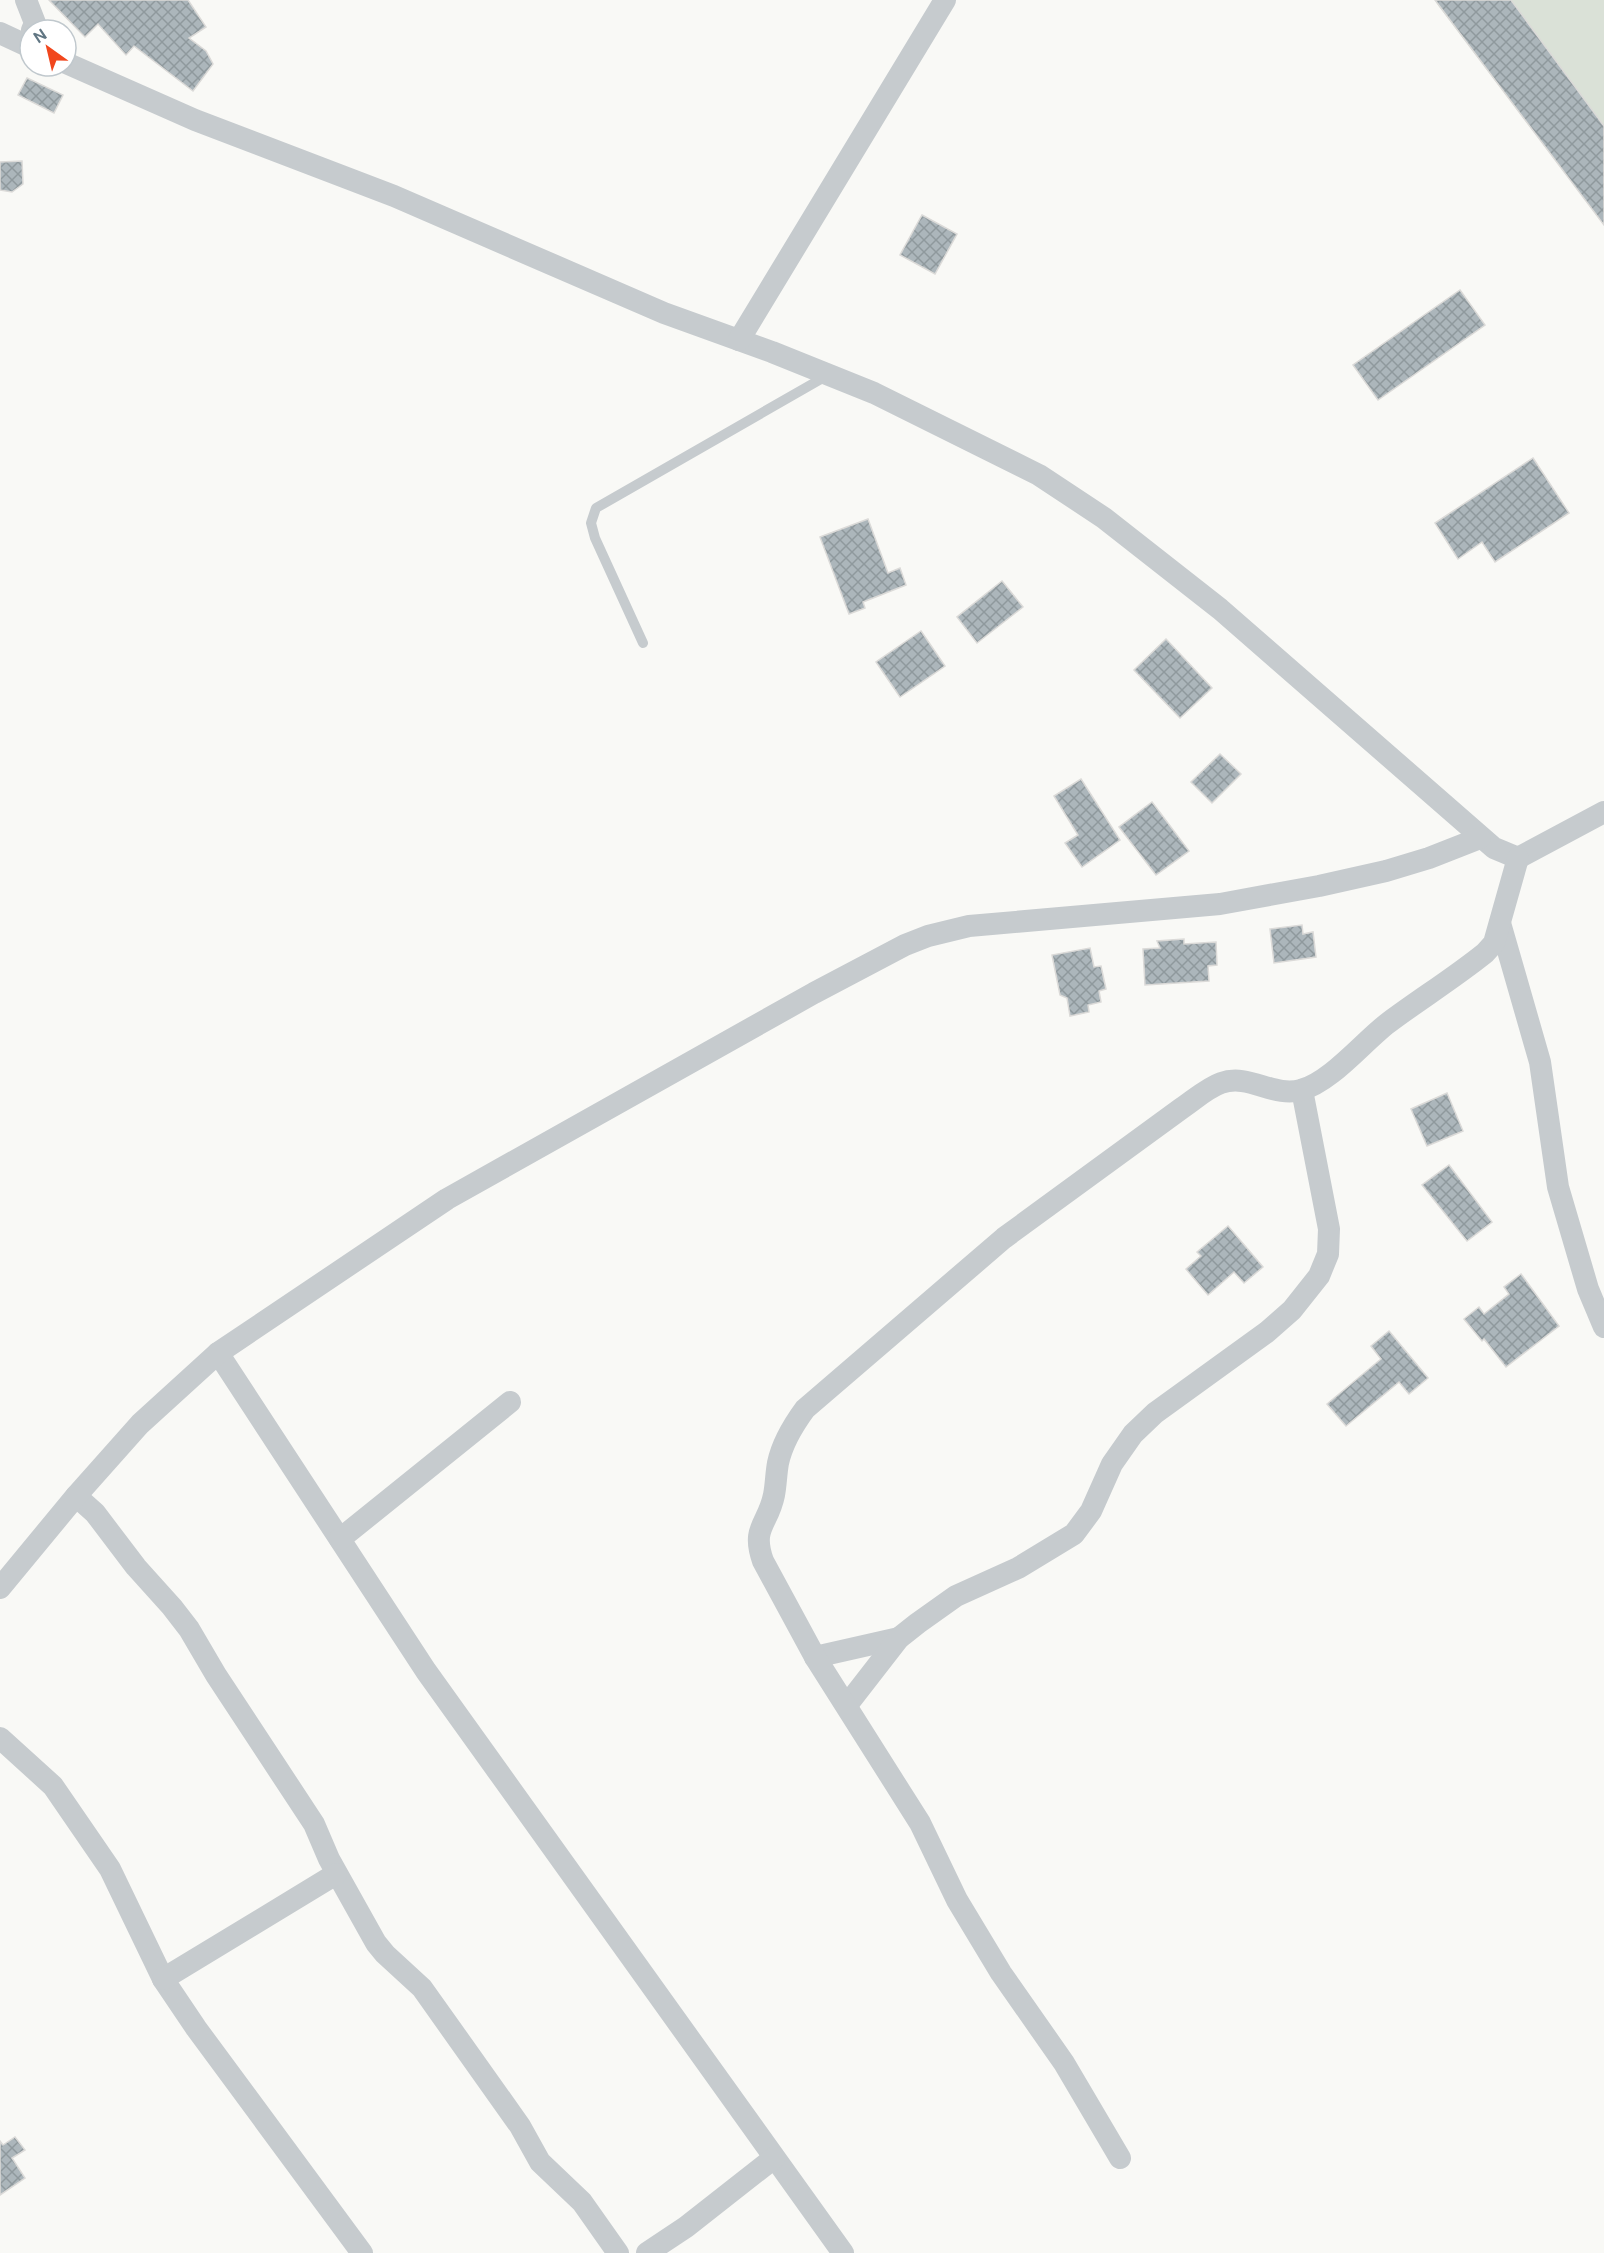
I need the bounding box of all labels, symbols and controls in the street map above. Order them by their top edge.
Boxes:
north arrow [18,18,78,78]
text: N [29,24,51,48]

